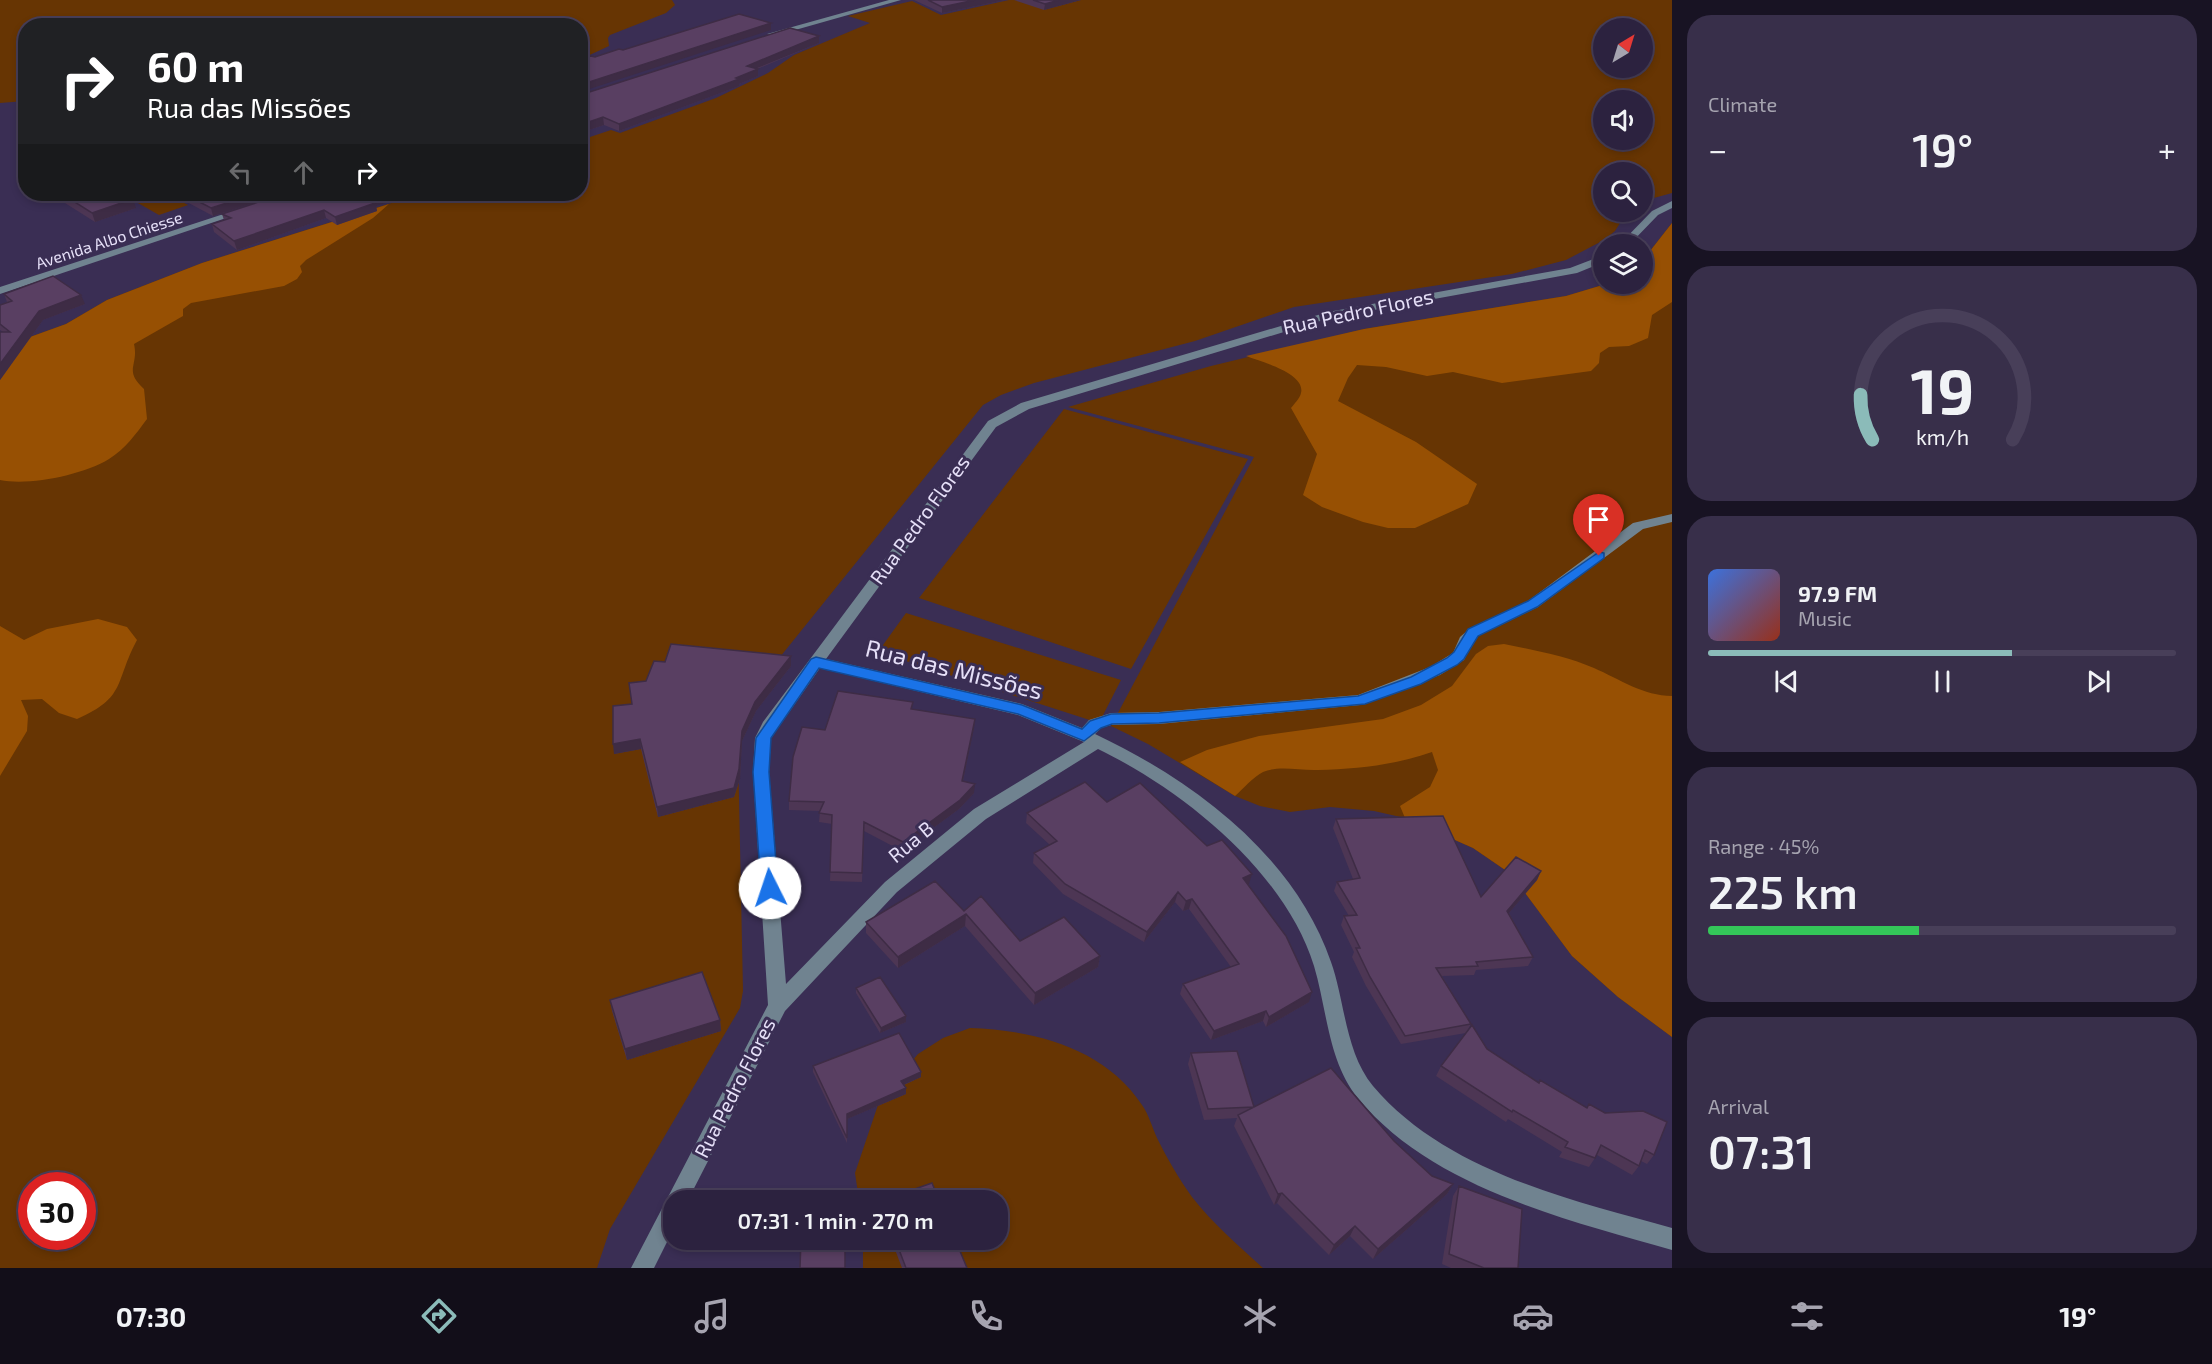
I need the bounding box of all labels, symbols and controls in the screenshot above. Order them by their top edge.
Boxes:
north arrow [1593,18,1653,78]
map controls [1593,18,1653,294]
text: 60 m [147,40,244,90]
icon: right [48,42,126,120]
button: sound [1593,90,1653,150]
text: Rua das Missões [147,91,351,123]
text: Climate [1708,92,1777,116]
text: 19° [1912,122,1973,176]
text: − [1708,129,1727,169]
text: + [2158,129,2176,169]
icon: left [224,156,257,189]
icon: ahead [287,156,320,189]
icon: right [350,156,383,189]
button: search [1593,162,1653,222]
street label: Avenida Albo Chiesse [33,207,185,272]
button: layers [1593,234,1653,294]
street label: Rua Pedro Flores [1280,283,1435,339]
text: 19 [1910,353,1974,428]
text: km/h [1915,425,1969,450]
street label: Rua Pedro Flores [864,450,974,589]
pin [1573,494,1624,556]
icon: arrive [1582,503,1615,536]
text: 97.9 FM [1798,580,1877,606]
text: Music [1798,606,1852,630]
street label: Rua das Missões [863,633,1046,705]
icon: previous [1770,665,1803,698]
icon: pause [1926,665,1959,698]
icon: next [2082,665,2115,698]
street label: Rua B [883,815,938,867]
text: Range · 45% [1708,834,1819,858]
position arrow [738,856,802,920]
text: 225 km [1708,864,1858,918]
street label: Rua Pedro Flores [689,1014,780,1161]
text: Arrival [1708,1094,1769,1118]
text: 07:31 [1708,1124,1815,1178]
speed limit sign: 30 [18,1172,96,1250]
text: 07:31 · 1 min · 270 m [737,1207,934,1233]
icon: directions [418,1295,460,1337]
icon: music [691,1295,733,1337]
icon: phone [965,1295,1007,1337]
icon: climate [1239,1295,1281,1337]
icon: car [1512,1295,1554,1337]
icon: filters [1786,1295,1828,1337]
text: 07:30 [116,1300,186,1332]
text: 19° [2059,1300,2096,1332]

